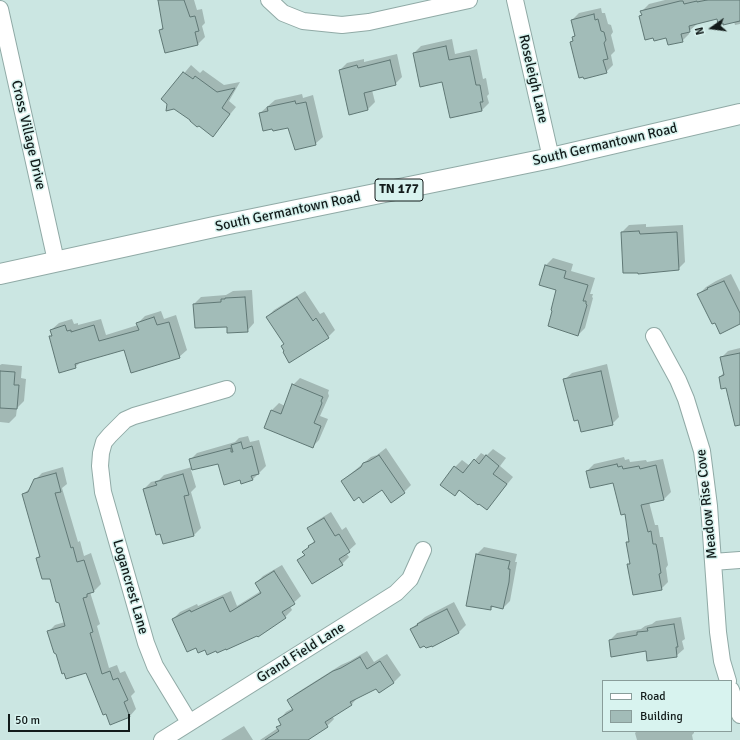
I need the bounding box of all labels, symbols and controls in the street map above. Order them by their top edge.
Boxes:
north arrow [692,8,732,48]
text: N [693,26,707,36]
street label: Roseleigh Lane [515,33,551,125]
street label: Cross Village Drive [7,79,49,191]
street label: South Germantown Road [531,120,679,170]
road number: TN 177 [375,179,423,201]
street label: South Germantown Road [214,188,362,236]
street label: Meadow Rise Cove [693,448,721,560]
street label: Logancrest Lane [108,538,152,636]
street label: Grand Field Lane [254,619,348,687]
legend [602,680,732,732]
text: Road [640,689,666,704]
scale bar [10,706,132,732]
text: Building [640,709,683,724]
text: 50 m [15,713,40,728]

